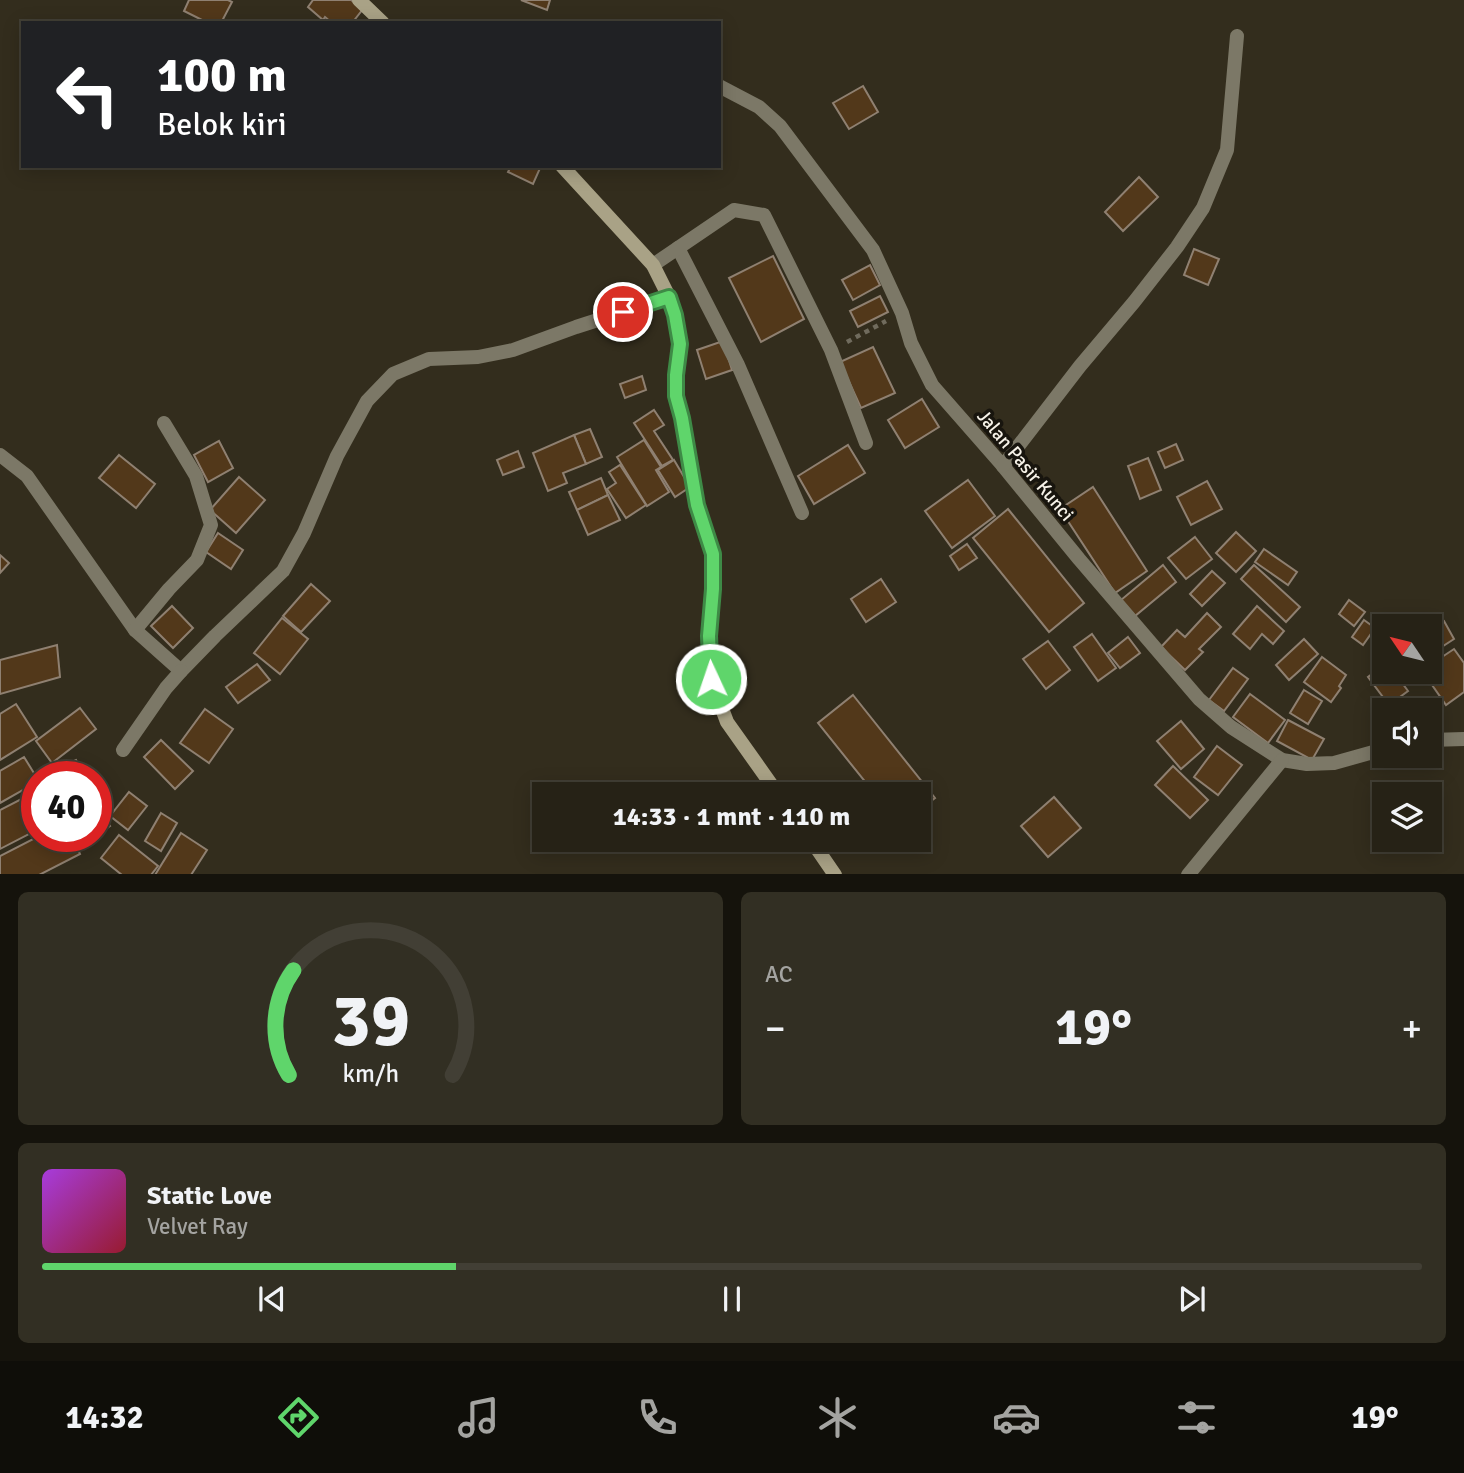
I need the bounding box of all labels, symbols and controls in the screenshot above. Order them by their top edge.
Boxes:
text: 100 m [157,45,287,105]
icon: left [42,49,133,140]
text: Belok kiri [157,105,287,144]
pin [593,282,653,342]
icon: arrive [604,293,642,331]
street label: Jalan Pasir Kunci [972,405,1079,526]
north arrow [1372,614,1442,684]
map controls [1372,614,1442,852]
position arrow [674,642,748,716]
button: sound [1372,698,1442,768]
speed limit sign: 40 [21,761,112,852]
button: layers [1372,782,1442,852]
text: 14:33 · 1 mnt · 110 m [613,801,850,833]
text: AC [765,960,793,989]
text: 39 [331,977,410,1066]
text: 19° [1055,995,1132,1059]
text: − [765,1005,786,1052]
text: + [1401,1005,1422,1052]
text: km/h [342,1057,399,1088]
text: Static Love [147,1180,272,1212]
text: Velvet Ray [147,1212,248,1241]
icon: previous [253,1280,291,1318]
icon: pause [713,1280,751,1318]
icon: next [1173,1280,1211,1318]
icon: directions [274,1393,323,1442]
icon: music [454,1393,503,1442]
icon: phone [633,1393,682,1442]
icon: climate [813,1393,862,1442]
icon: car [992,1393,1041,1442]
icon: filters [1172,1393,1221,1442]
text: 14:32 [65,1398,144,1437]
text: 19° [1351,1398,1399,1437]

